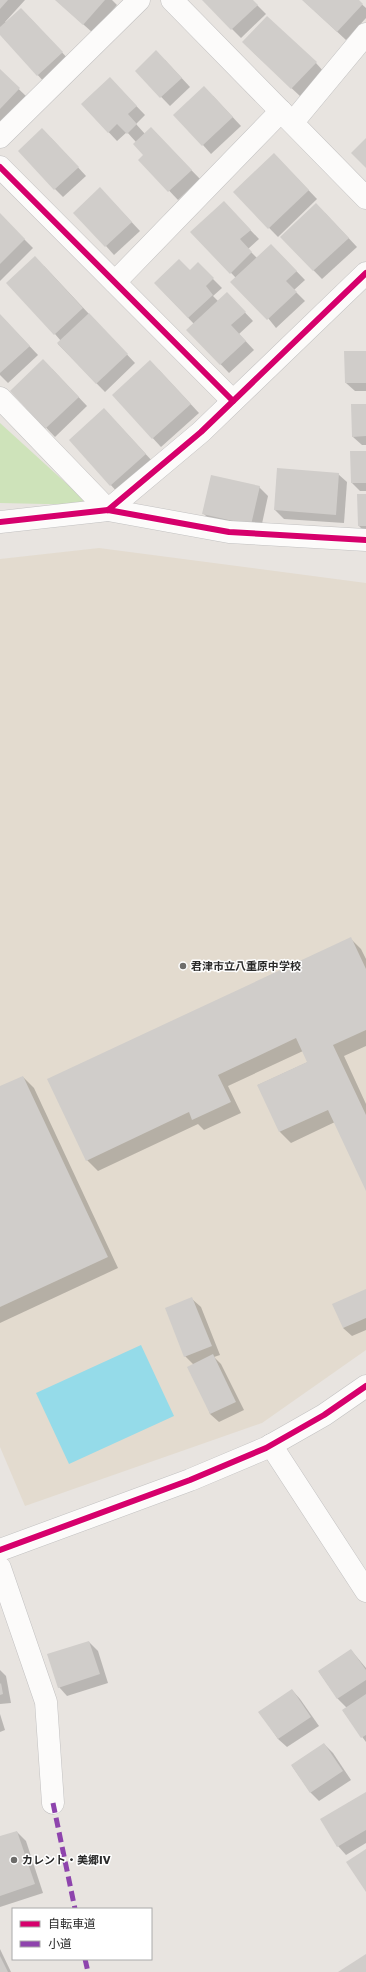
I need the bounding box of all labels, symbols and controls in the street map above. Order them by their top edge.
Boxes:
place label: 君津市立八重原中学校 [191,959,301,972]
marker: 君津市立八重原中学校 [178,961,188,971]
place label: カレント・美郷IV [22,1853,111,1866]
marker: カレント・美郷IV [9,1855,19,1865]
legend [12,1908,152,1960]
text: 自転車道 [48,1916,96,1931]
text: 小道 [48,1936,72,1951]

